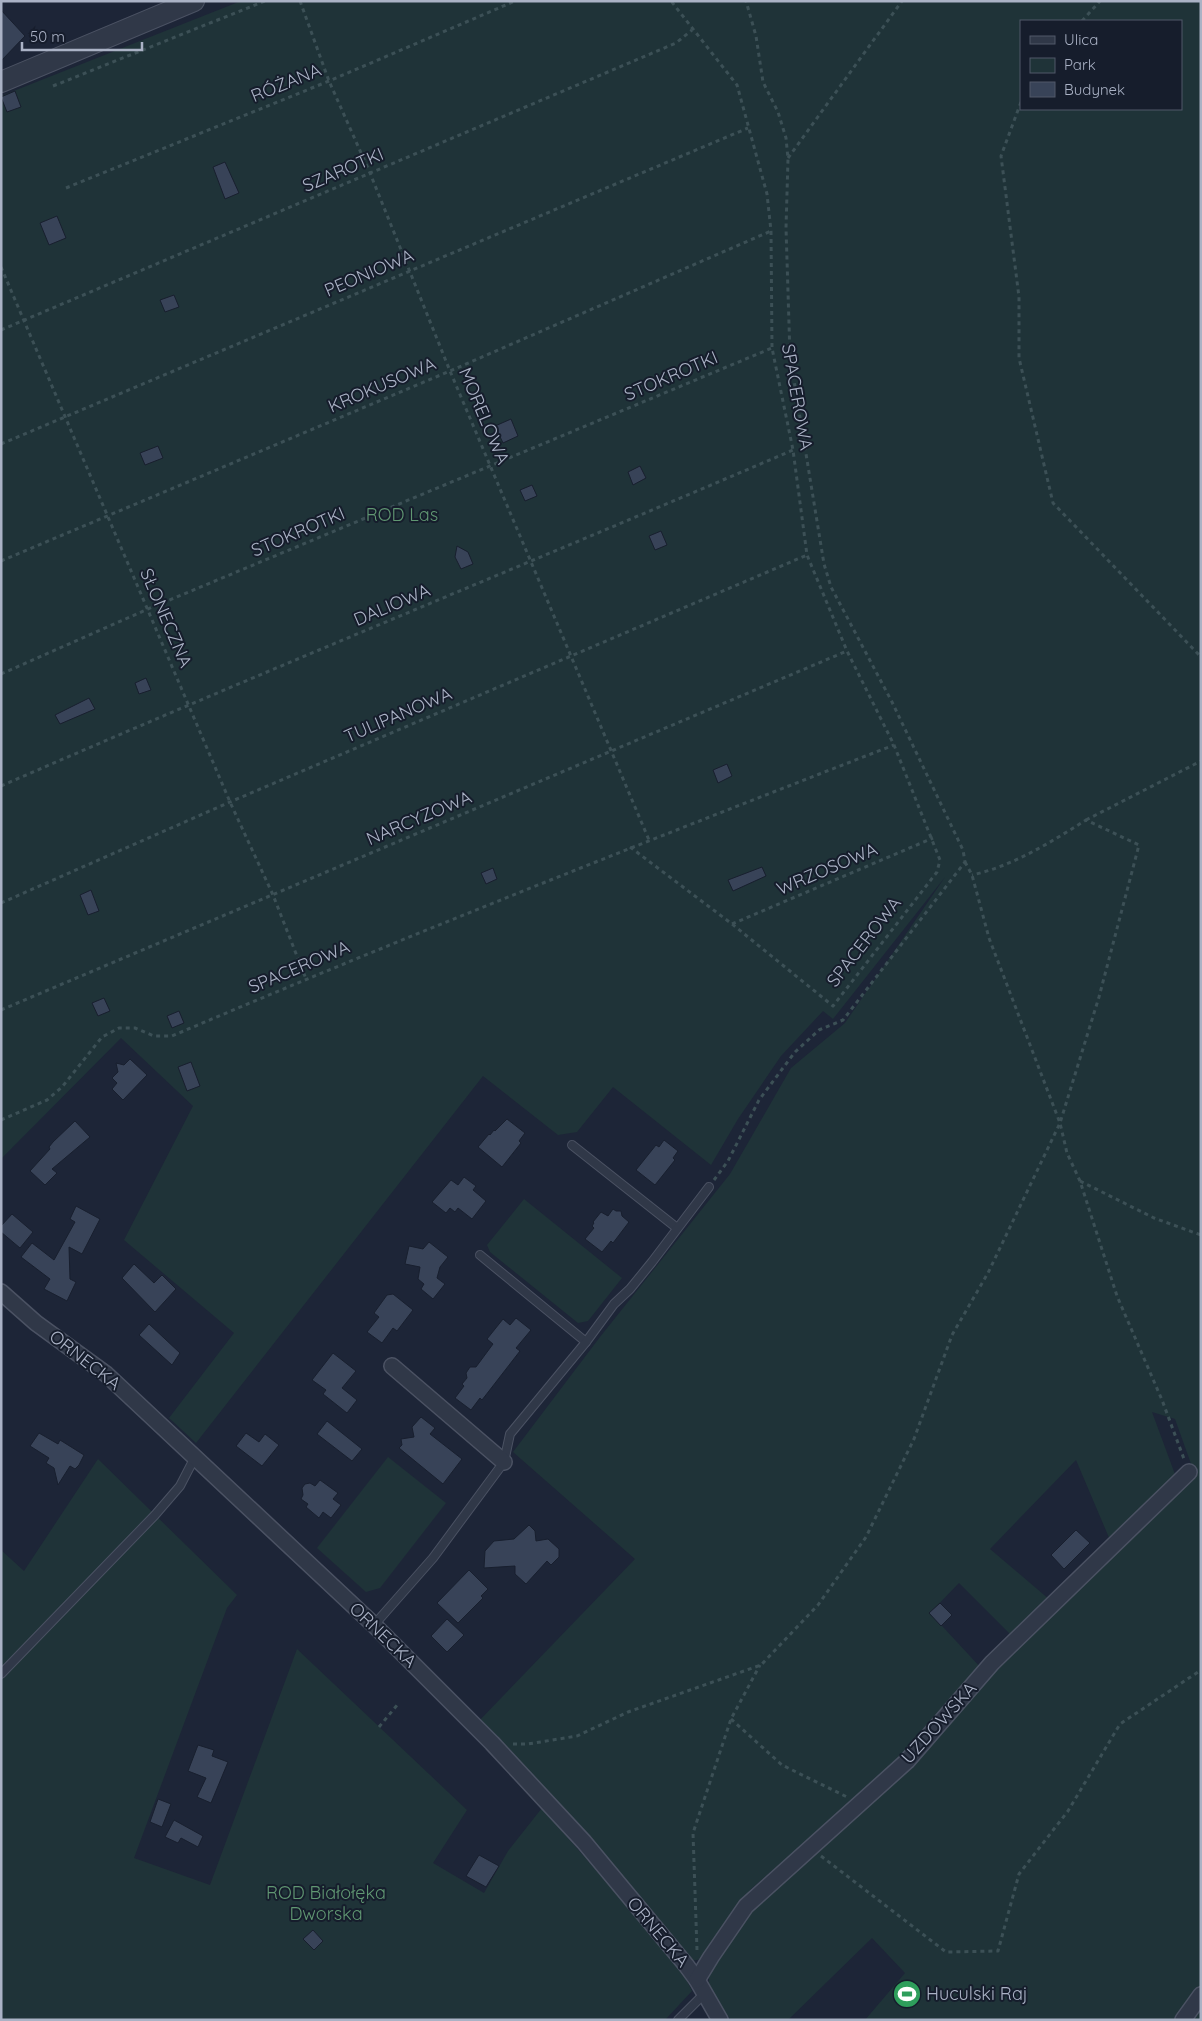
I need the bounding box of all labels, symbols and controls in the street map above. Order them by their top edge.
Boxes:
scale bar [22,20,142,52]
legend [1020,20,1182,110]
text: 50 m [30,27,65,46]
text: Ulica [1064,30,1098,49]
text: Park [1064,55,1096,74]
street label: RÓŻANA [247,58,325,107]
text: Budynek [1064,80,1125,99]
street label: SZAROTKI [299,142,387,197]
street label: PEONIOWA [321,243,417,302]
street label: SPACEROWA [777,342,818,452]
street label: STOKROTKI [621,346,721,406]
street label: KROKUSOWA [324,351,439,418]
street label: MORELOWA [454,364,515,468]
street label: STOKROTKI [248,502,348,562]
park label: ROD Las [366,503,438,526]
street label: SŁONECZNA [135,565,198,671]
street label: DALIOWA [350,578,434,631]
street label: TULIPANOWA [340,681,455,748]
street label: NARCYZOWA [363,785,475,850]
street label: WRZOSOWA [773,837,881,900]
street label: SPACEROWA [821,892,906,991]
street label: SPACEROWA [245,935,353,998]
street label: ORNECKA [45,1324,126,1395]
street label: ORNECKA [345,1597,422,1673]
street label: UZDOWSKA [896,1677,982,1768]
park label: ROD Białołęka Dworska [266,1881,386,1925]
street label: ORNECKA [622,1892,695,1972]
sports icon: Huculski Raj [892,1979,922,2009]
place label: Huculski Raj [926,1982,1028,2005]

